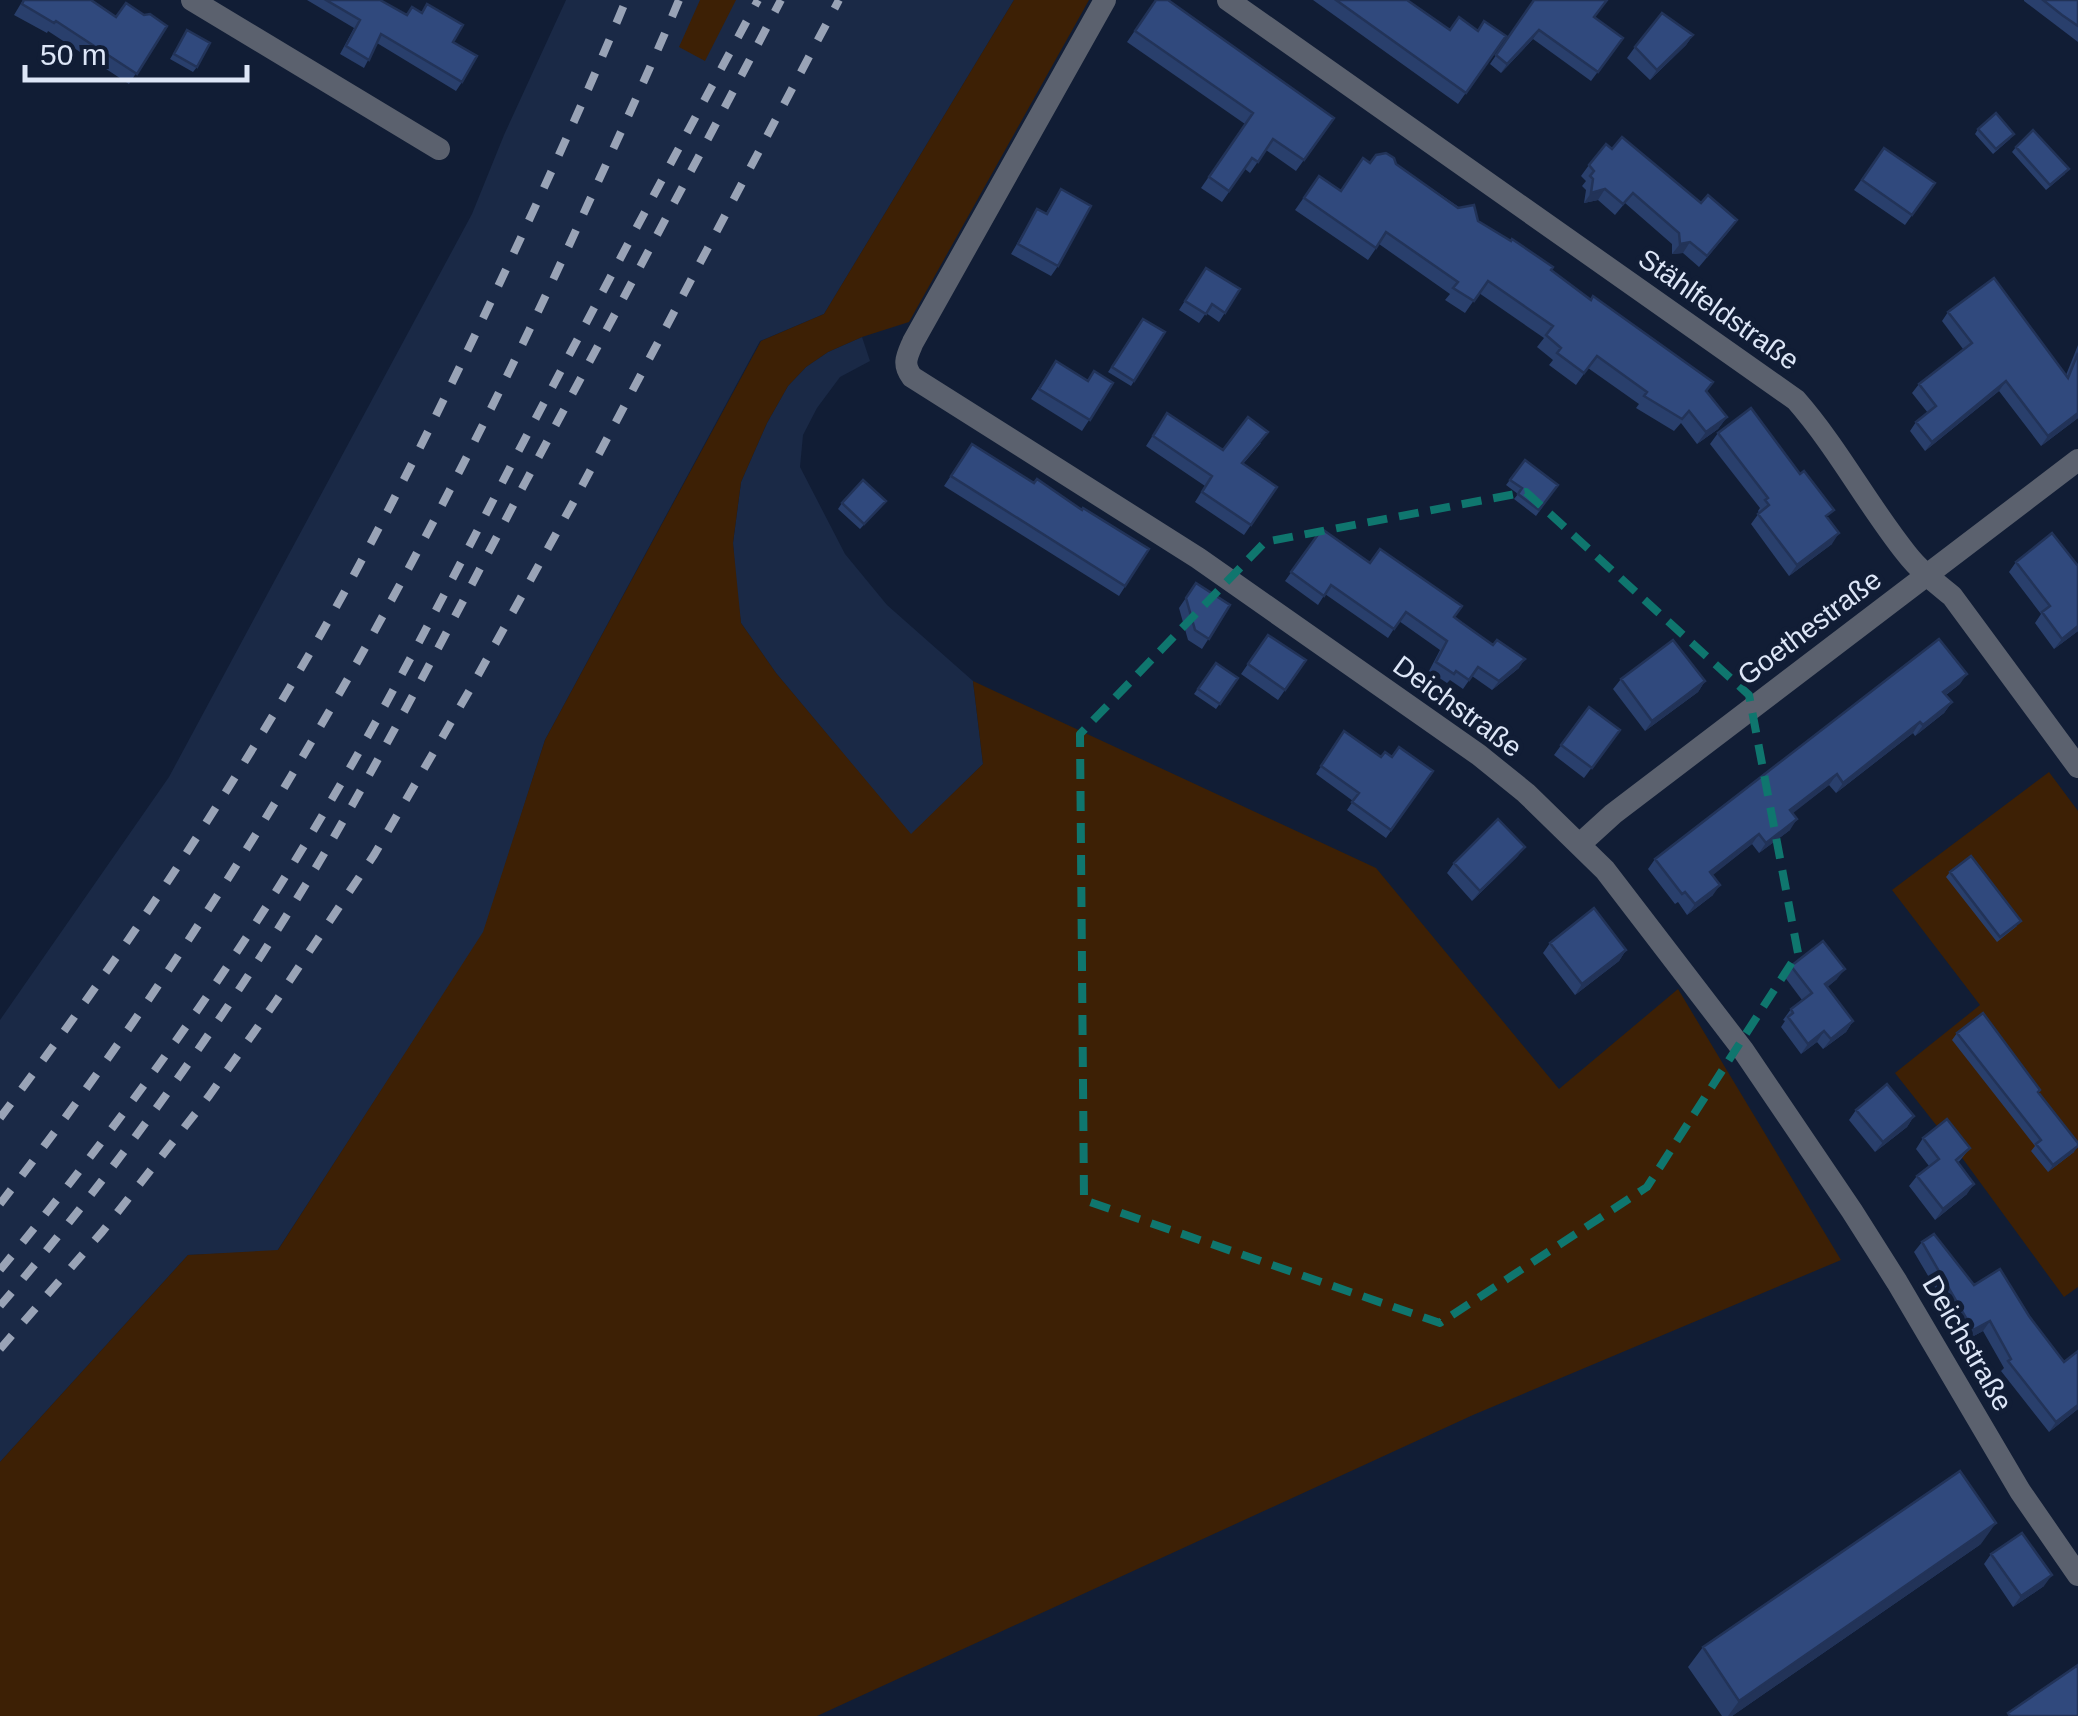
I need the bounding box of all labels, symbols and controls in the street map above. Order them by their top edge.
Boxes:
scale bar [25,20,248,82]
text: 50 m [40,38,107,71]
street label: Stählfeldstraße [1633,243,1805,376]
street label: Goethestraße [1732,564,1887,691]
street label: Deichstraße [1388,650,1528,763]
street label: Deichstraße [1916,1270,2019,1416]

